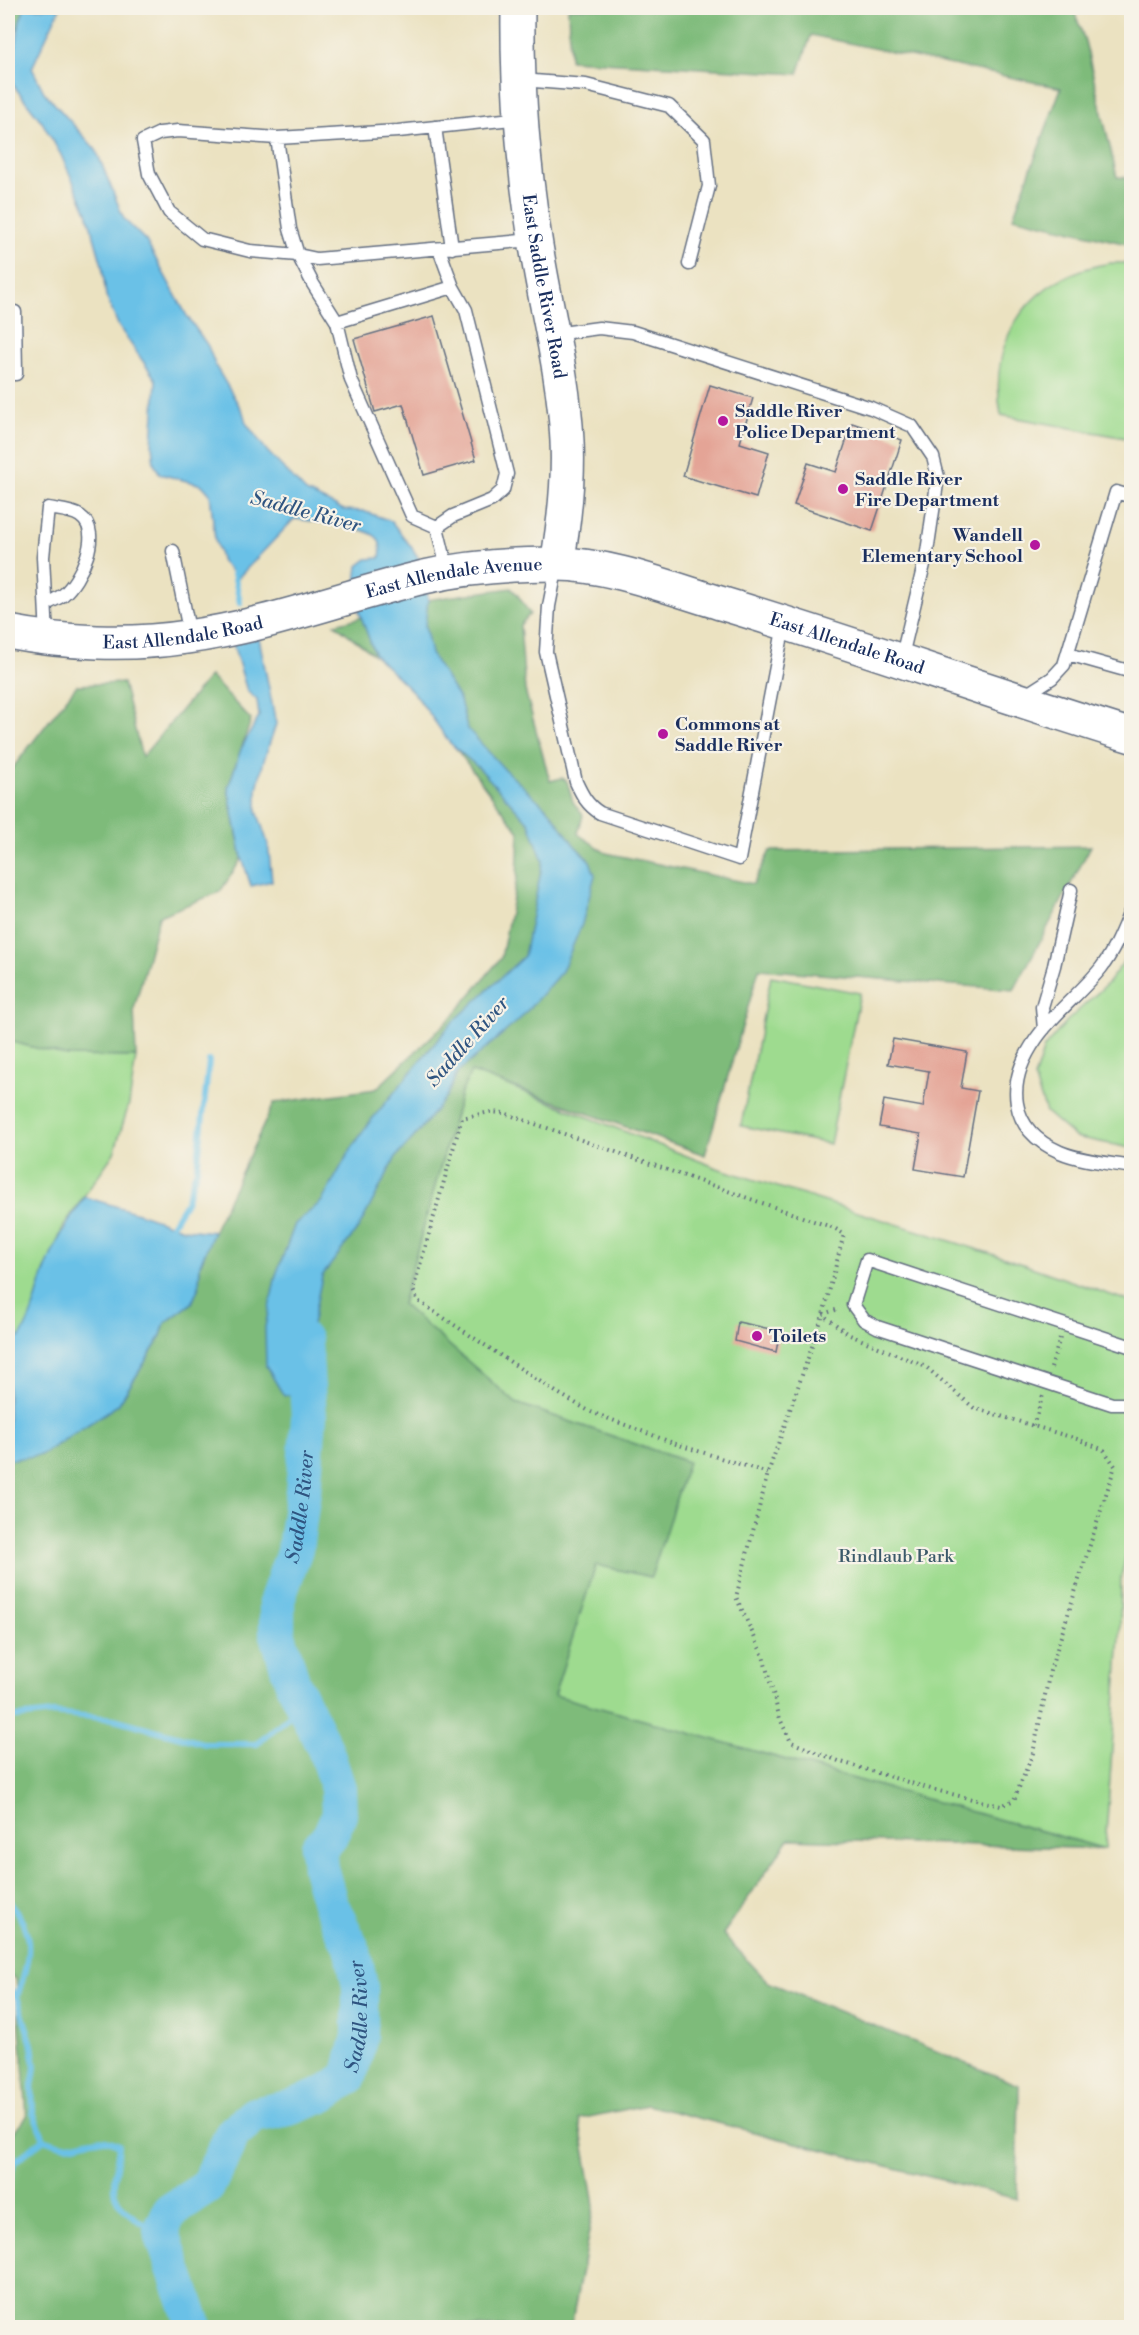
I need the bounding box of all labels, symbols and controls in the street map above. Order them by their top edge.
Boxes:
street label: East Saddle River Road [517,193,571,381]
place label: Saddle River Police Department [735,400,896,444]
marker: Saddle River Police Department [716,414,730,428]
place label: Saddle River Fire Department [855,468,1000,512]
marker: Saddle River Fire Department [836,482,850,496]
water label: Saddle River [248,486,364,539]
place label: Wandell Elementary School [862,524,1023,568]
marker: Wandell Elementary School [1028,538,1042,552]
street label: East Allendale Avenue [363,553,543,604]
street label: East Allendale Road [766,608,928,680]
street label: East Allendale Road [102,611,266,654]
place label: Commons at Saddle River [675,713,783,757]
marker: Commons at Saddle River [656,727,670,741]
water label: Saddle River [421,991,516,1092]
place label: Toilets [769,1325,827,1348]
marker: Toilets [750,1329,764,1343]
water label: Saddle River [280,1449,320,1567]
park label: Rindlaub Park [838,1545,955,1568]
water label: Saddle River [340,1957,374,2076]

